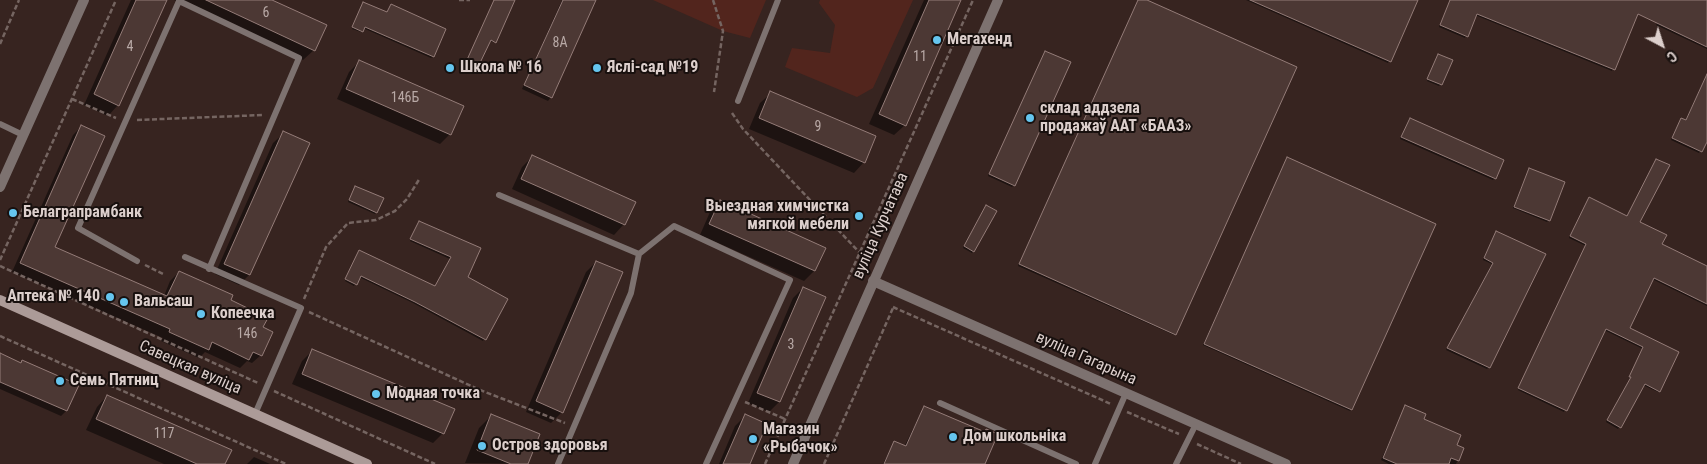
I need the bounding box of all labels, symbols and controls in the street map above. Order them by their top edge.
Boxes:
house number: 6 [263,5,269,21]
north arrow [1637,20,1687,70]
place label: Мегахенд [947,30,1012,50]
marker: Мегахенд [931,34,943,46]
house number: 8А [553,35,567,51]
house number: 4 [127,39,133,55]
text: С [1663,48,1680,65]
house number: 11 [913,49,927,65]
place label: Школа № 16 [460,58,542,78]
place label: Яслі-сад №19 [607,58,698,78]
marker: Школа № 16 [444,62,456,74]
marker: Яслі-сад №19 [591,62,603,74]
house number: 146Б [391,90,419,106]
place label: склад аддзела продажаў ААТ «БААЗ» [1040,99,1192,137]
marker: склад аддзела продажаў ААТ «БААЗ» [1024,112,1036,124]
house number: 9 [815,119,821,135]
street label: вуліца Курчатава [849,170,913,282]
place label: Выездная химчистка мягкой мебели [706,197,849,235]
place label: Белаграпрамбанк [23,203,142,223]
marker: Белаграпрамбанк [7,207,19,219]
marker: Выездная химчистка мягкой мебели [853,210,865,222]
place label: Аптека № 140 [7,287,100,307]
marker: Аптека № 140 [104,291,116,303]
place label: Вальсаш [134,292,193,312]
marker: Вальсаш [118,296,130,308]
place label: Копеечка [211,304,275,324]
marker: Копеечка [195,308,207,320]
house number: 146 [237,326,257,342]
street label: вуліца Гагарына [1033,328,1139,390]
street label: Савецкая вуліца [136,337,244,399]
house number: 3 [788,337,794,353]
place label: Семь Пятниц [70,371,159,391]
marker: Семь Пятниц [54,375,66,387]
place label: Модная точка [386,384,480,404]
marker: Модная точка [370,388,382,400]
place label: Магазин «Рыбачок» [763,420,838,458]
house number: 117 [154,426,174,442]
place label: Дом школьніка [963,427,1066,447]
marker: Дом школьніка [947,431,959,443]
marker: Магазин «Рыбачок» [747,433,759,445]
place label: Остров здоровья [492,436,608,456]
marker: Остров здоровья [476,440,488,452]

